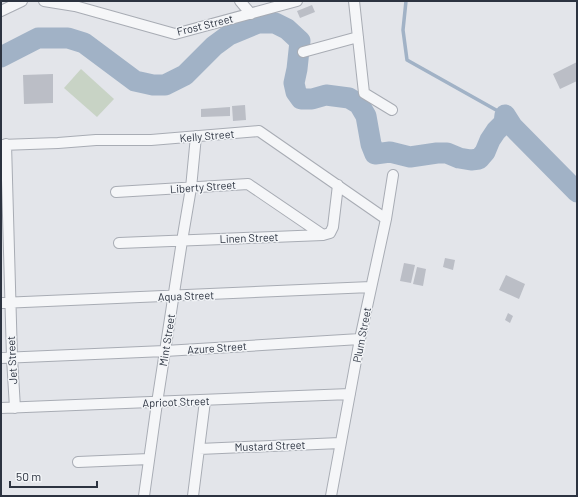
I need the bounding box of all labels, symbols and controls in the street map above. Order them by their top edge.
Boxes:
street label: Frost Street [175,11,234,38]
street label: Kelly Street [179,127,235,144]
street label: Liberty Street [169,178,236,195]
street label: Linen Street [219,230,279,245]
street label: Aqua Street [158,288,214,303]
street label: Plum Street [350,306,373,364]
street label: Mint Street [156,313,177,367]
street label: Jet Street [4,336,19,385]
street label: Azure Street [187,339,247,356]
street label: Apricot Street [142,394,210,409]
street label: Mustard Street [234,438,306,453]
scale bar [10,463,97,489]
text: 50 m [16,469,41,483]

